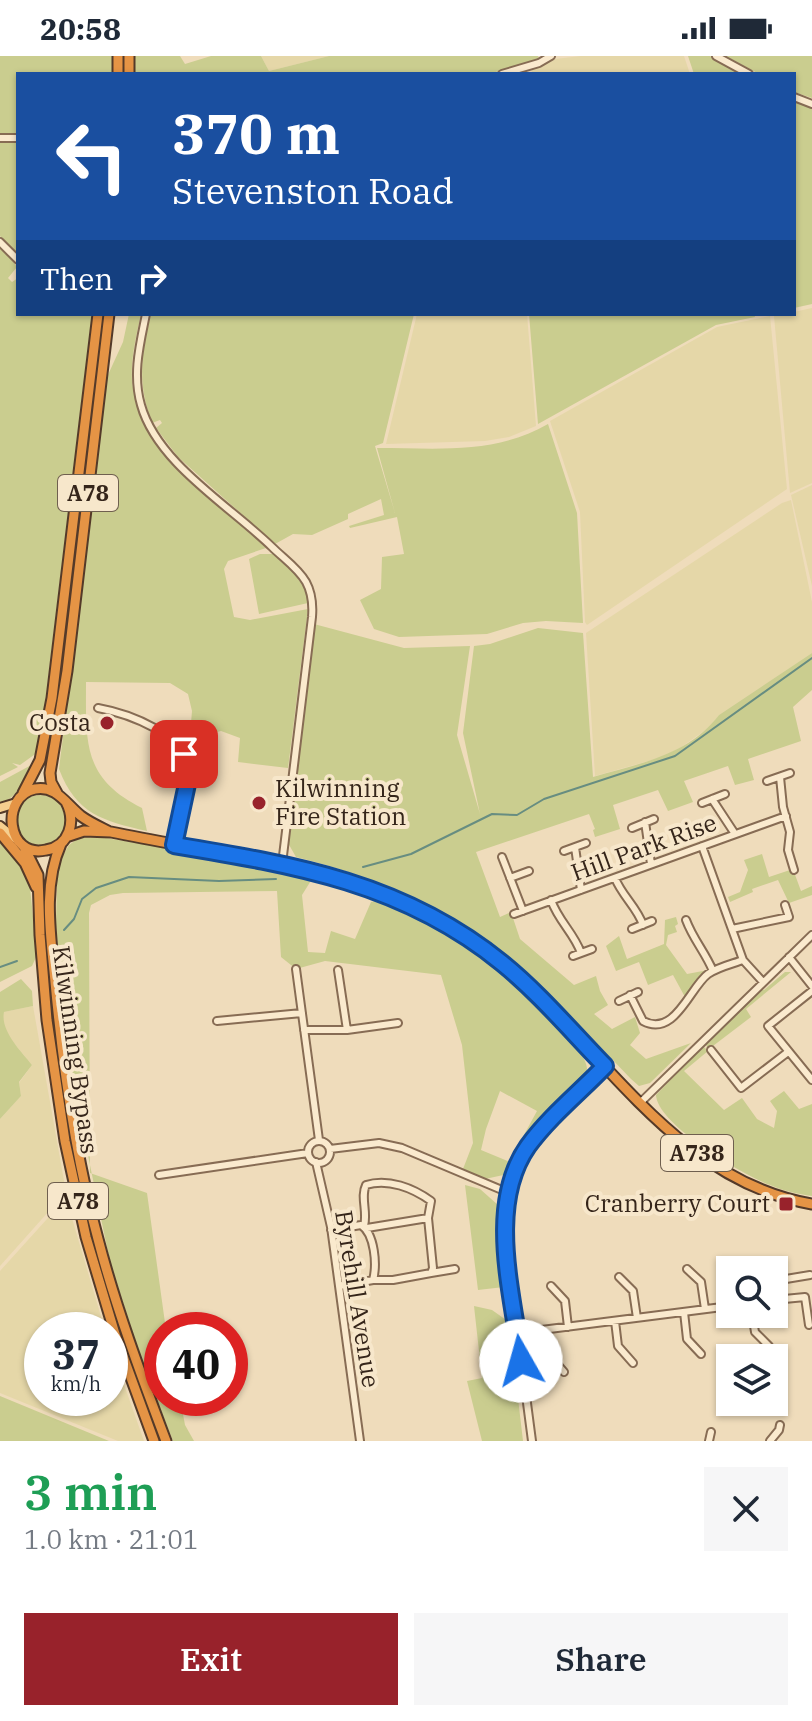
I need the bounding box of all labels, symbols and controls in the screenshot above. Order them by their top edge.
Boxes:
text: 20:58 [40,9,121,48]
text: 370 m [172,97,340,169]
icon: left [40,104,144,208]
text: Stevenston Road [172,167,454,214]
icon: right [130,256,174,300]
text: Then [40,259,114,298]
road number: A78 [58,475,118,511]
place label: Costa [29,706,91,738]
marker: Costa [98,714,116,732]
pin [150,720,218,788]
icon: arrive [162,732,206,776]
place label: Kilwinning Fire Station [275,772,406,832]
marker: Kilwinning Fire Station [250,794,268,812]
street label: Hill Park Rise [566,806,721,888]
street label: Kilwinning Bypass [46,944,106,1156]
road number: A738 [661,1135,733,1171]
road number: A78 [48,1183,108,1219]
place label: Cranberry Court [585,1187,770,1219]
marker: Cranberry Court [777,1195,795,1213]
street label: Byrehill Avenue [328,1208,388,1390]
map controls [716,1256,788,1416]
button: search [716,1256,788,1328]
speed limit sign: 40 [144,1312,248,1416]
position arrow [479,1319,563,1403]
text: 37 [52,1328,100,1380]
button: layers [716,1344,788,1416]
text: km/h [51,1370,101,1397]
text: 3 min [24,1461,157,1523]
button: close [704,1467,788,1551]
text: 1.0 km · 21:01 [24,1522,199,1556]
button: Exit [24,1613,398,1705]
button: Share [414,1613,788,1705]

